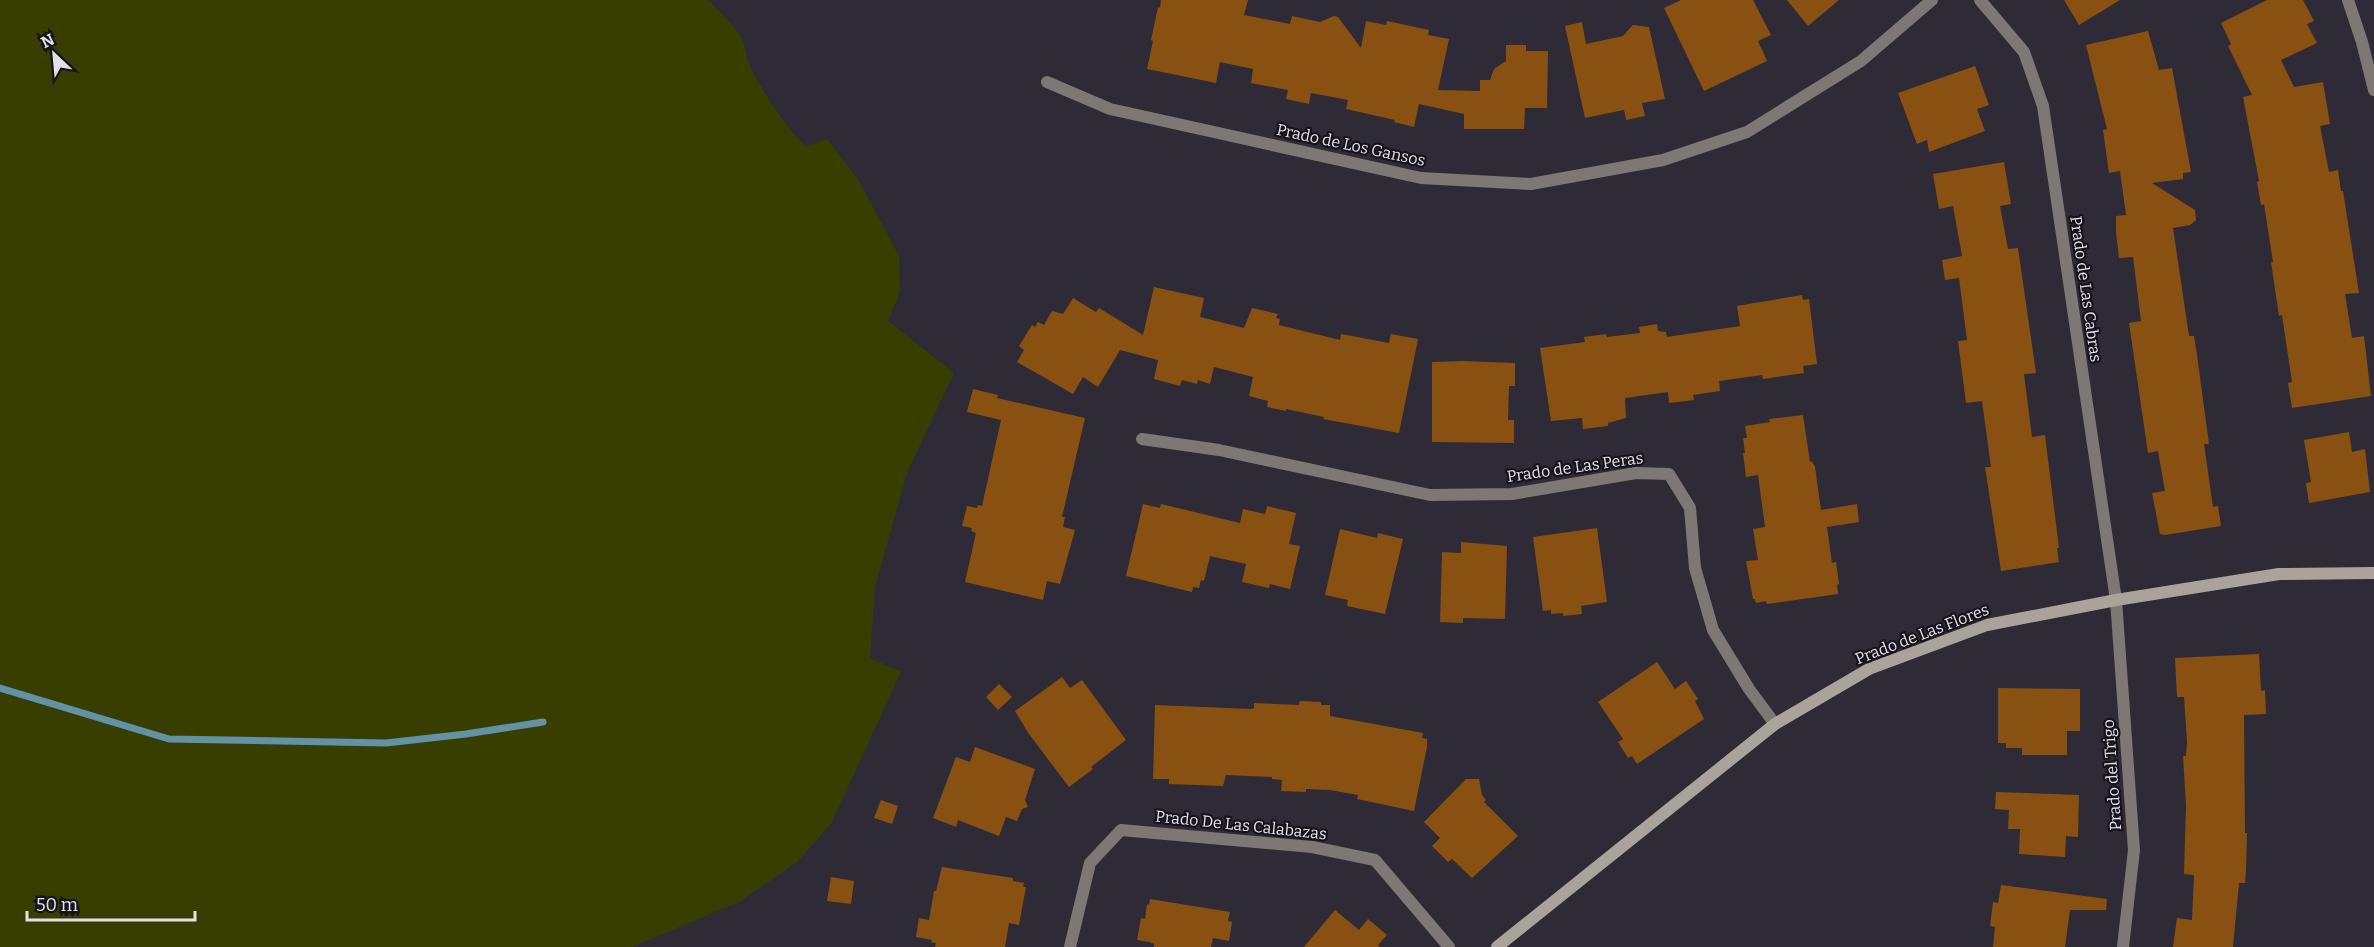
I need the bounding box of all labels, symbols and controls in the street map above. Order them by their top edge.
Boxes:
north arrow [24,24,84,84]
text: N [38,30,57,52]
street label: Prado de Los Gansos [1275,120,1427,170]
street label: Prado de Las Cabras [2066,215,2106,363]
street label: Prado de Las Peras [1506,448,1644,486]
street label: Prado de Las Flores [1852,600,1992,668]
street label: Prado del Trigo [2099,719,2125,831]
street label: Prado De Las Calabazas [1154,807,1328,843]
scale bar [27,884,195,922]
text: 50 m [36,894,78,916]

